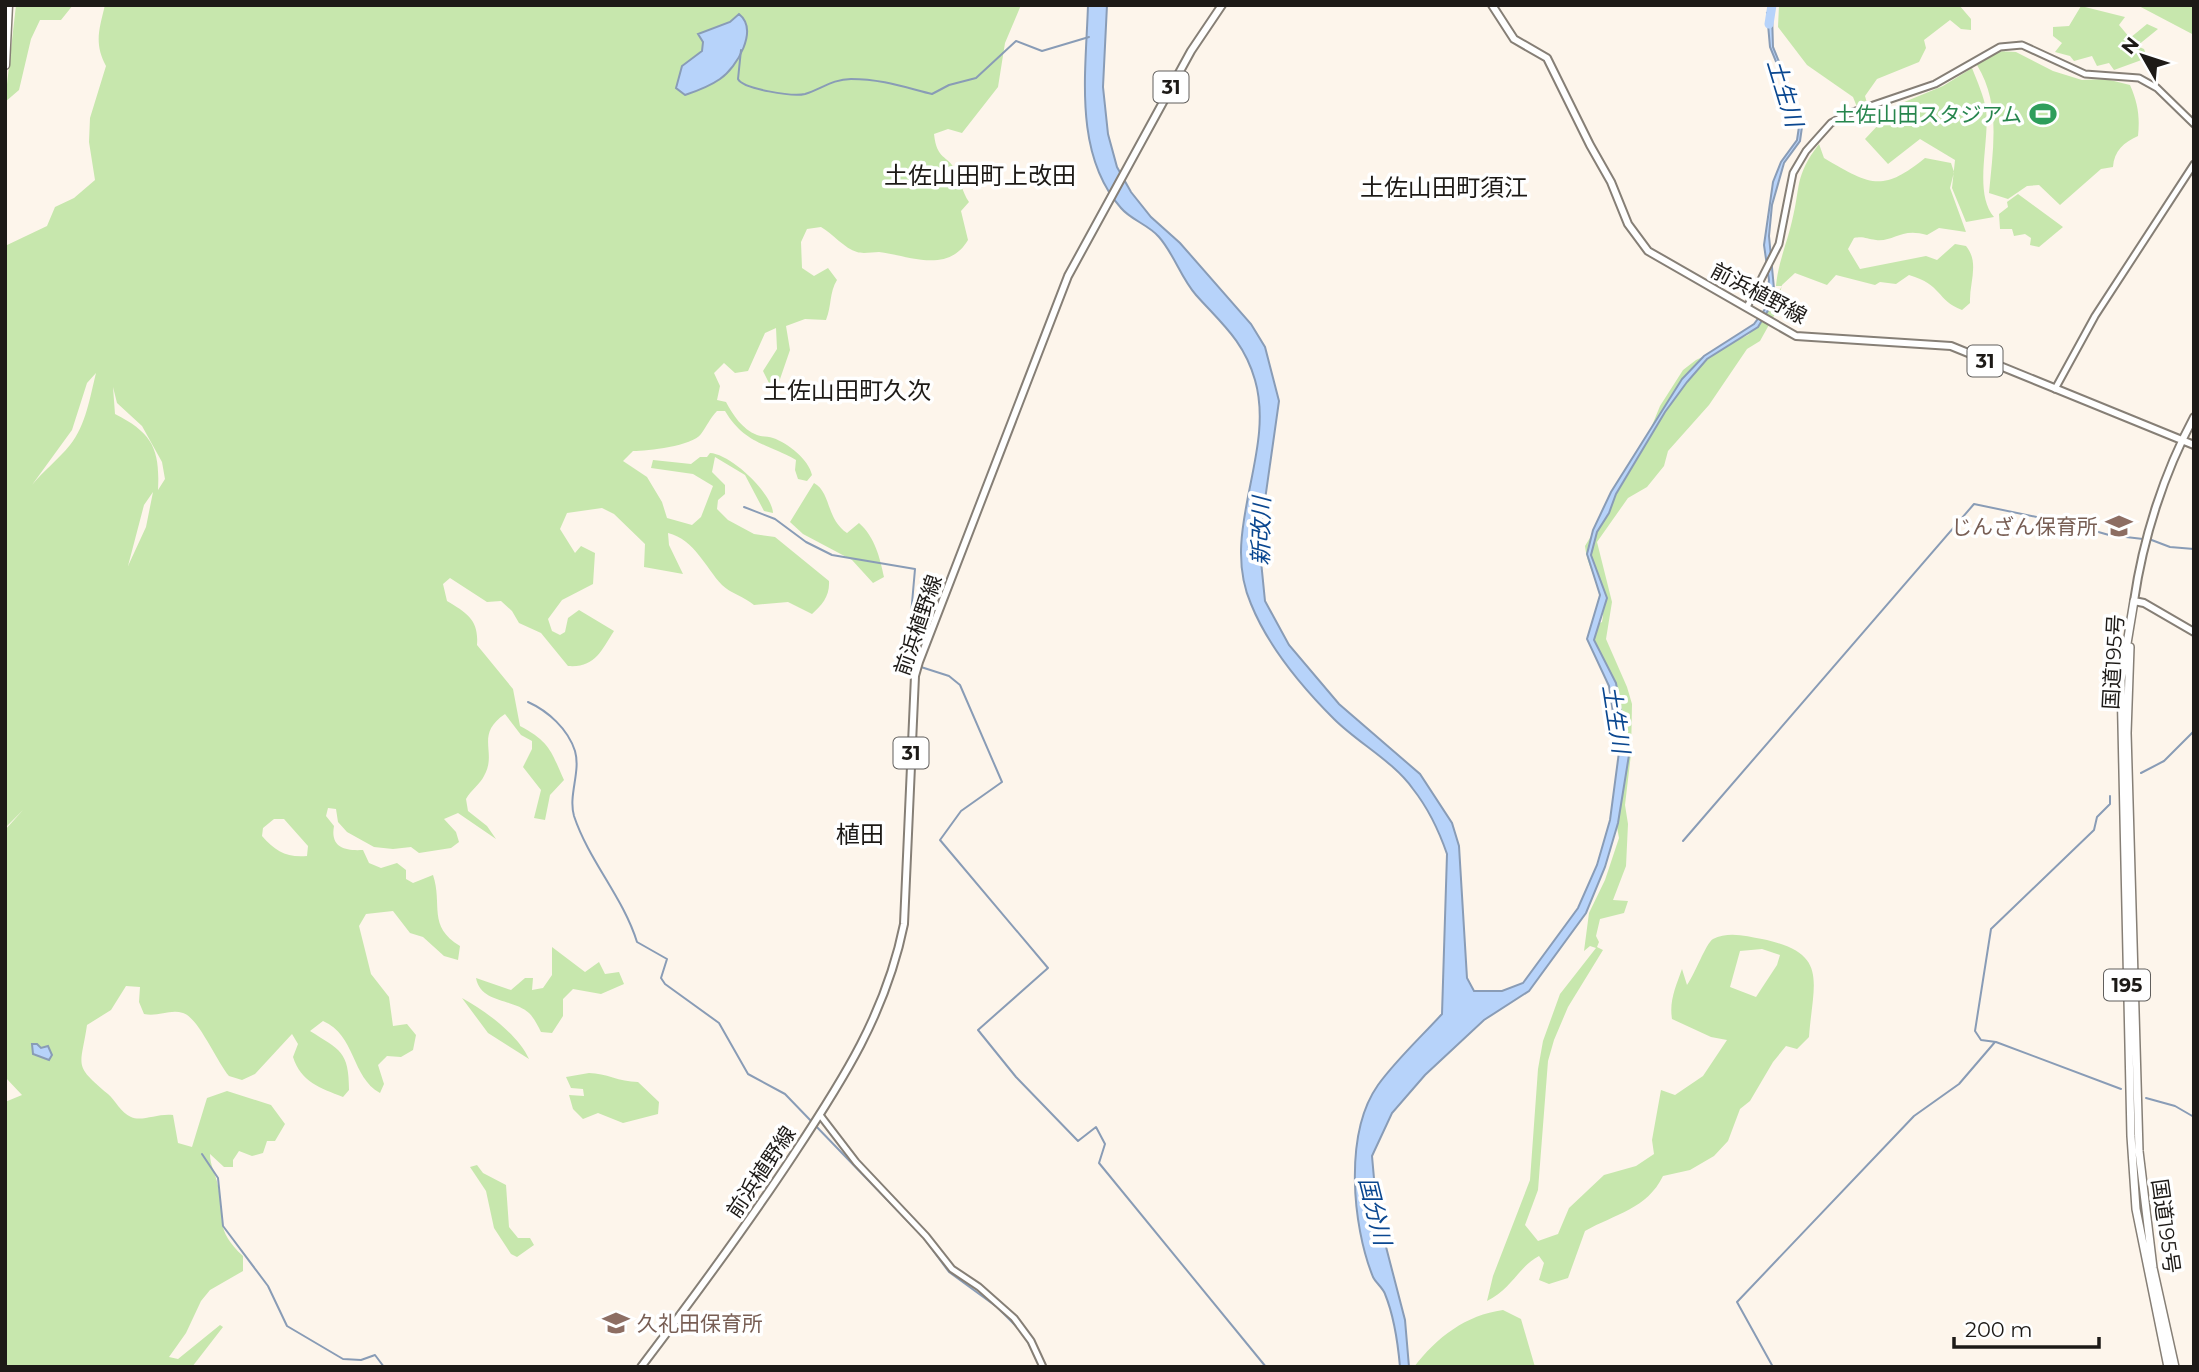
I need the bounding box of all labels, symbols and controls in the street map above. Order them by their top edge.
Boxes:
north arrow [2108,21,2178,91]
text: N [2116,32,2144,59]
water label: 土生川 [1762,56,1809,133]
road number: 31 [1154,72,1188,102]
sports icon: 土佐山田スタジアム [2028,99,2058,129]
place label: 土佐山田スタジアム [1834,102,2022,127]
district label: 土佐山田町上改田 [884,161,1076,190]
district label: 土佐山田町須江 [1360,173,1528,202]
street label: 前浜植野線 [1707,257,1811,329]
road number: 31 [1968,346,2002,376]
district label: 土佐山田町久次 [763,376,931,405]
water label: 新改川 [1246,493,1276,566]
school or university icon: じんざん保育所 [2104,511,2134,541]
place label: じんざん保育所 [1951,514,2098,539]
street label: 前浜植野線 [889,571,947,679]
street label: 国道195号 [2098,614,2128,710]
water label: 土生川 [1597,683,1636,758]
road number: 31 [894,738,928,768]
district label: 植田 [836,820,884,849]
road number: 195 [2104,970,2150,1001]
street label: 前浜植野線 [721,1121,801,1223]
water label: 国分川 [1353,1174,1398,1251]
street label: 国道195号 [2147,1177,2185,1275]
scale bar [1954,1306,2099,1350]
school or university icon: 久礼田保育所 [601,1308,631,1338]
place label: 久礼田保育所 [637,1311,763,1336]
text: 200 m [1965,1317,2032,1342]

